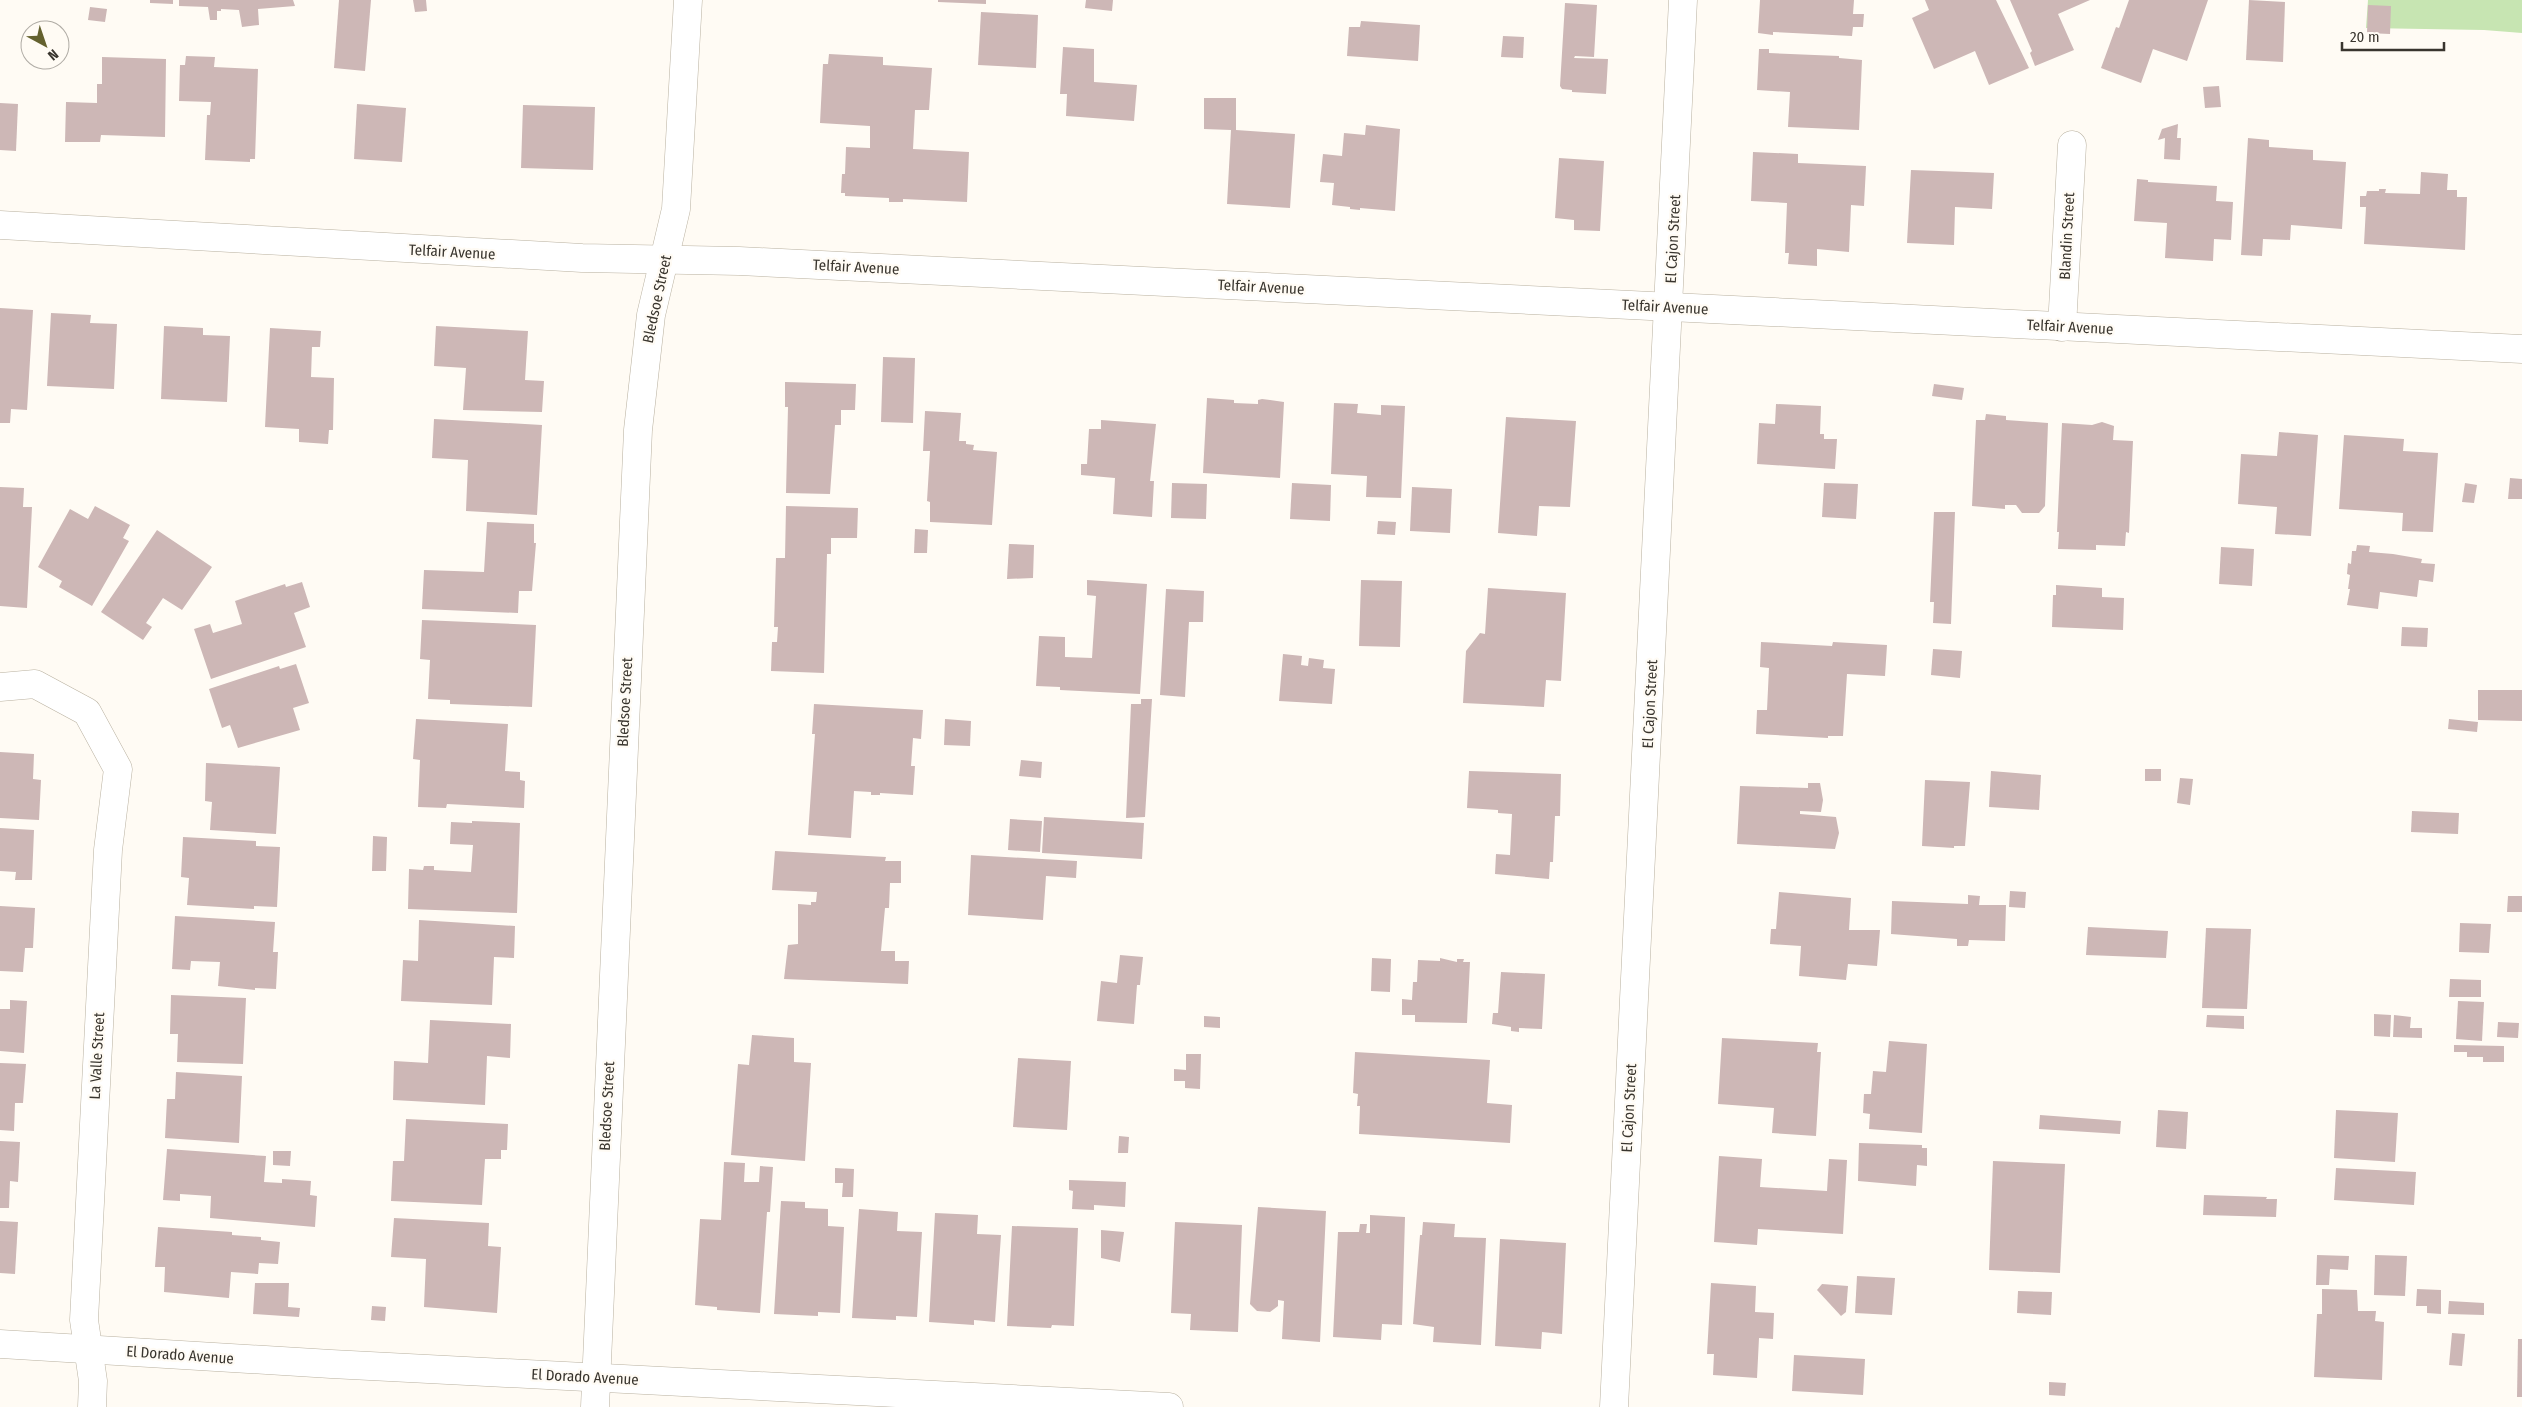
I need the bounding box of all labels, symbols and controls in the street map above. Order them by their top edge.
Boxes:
north arrow [20,20,70,70]
scale bar [2342,20,2444,52]
text: 20 m [2350,28,2380,46]
text: N [44,45,62,64]
street label: Blandin Street [2056,192,2078,280]
street label: El Cajon Street [1662,194,1684,284]
street label: Telfair Avenue [408,241,496,263]
street label: Bledsoe Street [639,253,675,345]
street label: Telfair Avenue [812,256,900,278]
street label: Telfair Avenue [1217,276,1305,298]
street label: Telfair Avenue [1621,296,1709,318]
street label: Telfair Avenue [2026,316,2114,338]
street label: Bledsoe Street [614,657,636,747]
street label: El Cajon Street [1639,659,1661,749]
street label: La Valle Street [86,1012,108,1100]
street label: Bledsoe Street [596,1061,618,1151]
street label: El Cajon Street [1618,1063,1640,1153]
street label: El Dorado Avenue [126,1342,234,1368]
street label: El Dorado Avenue [531,1365,639,1389]

